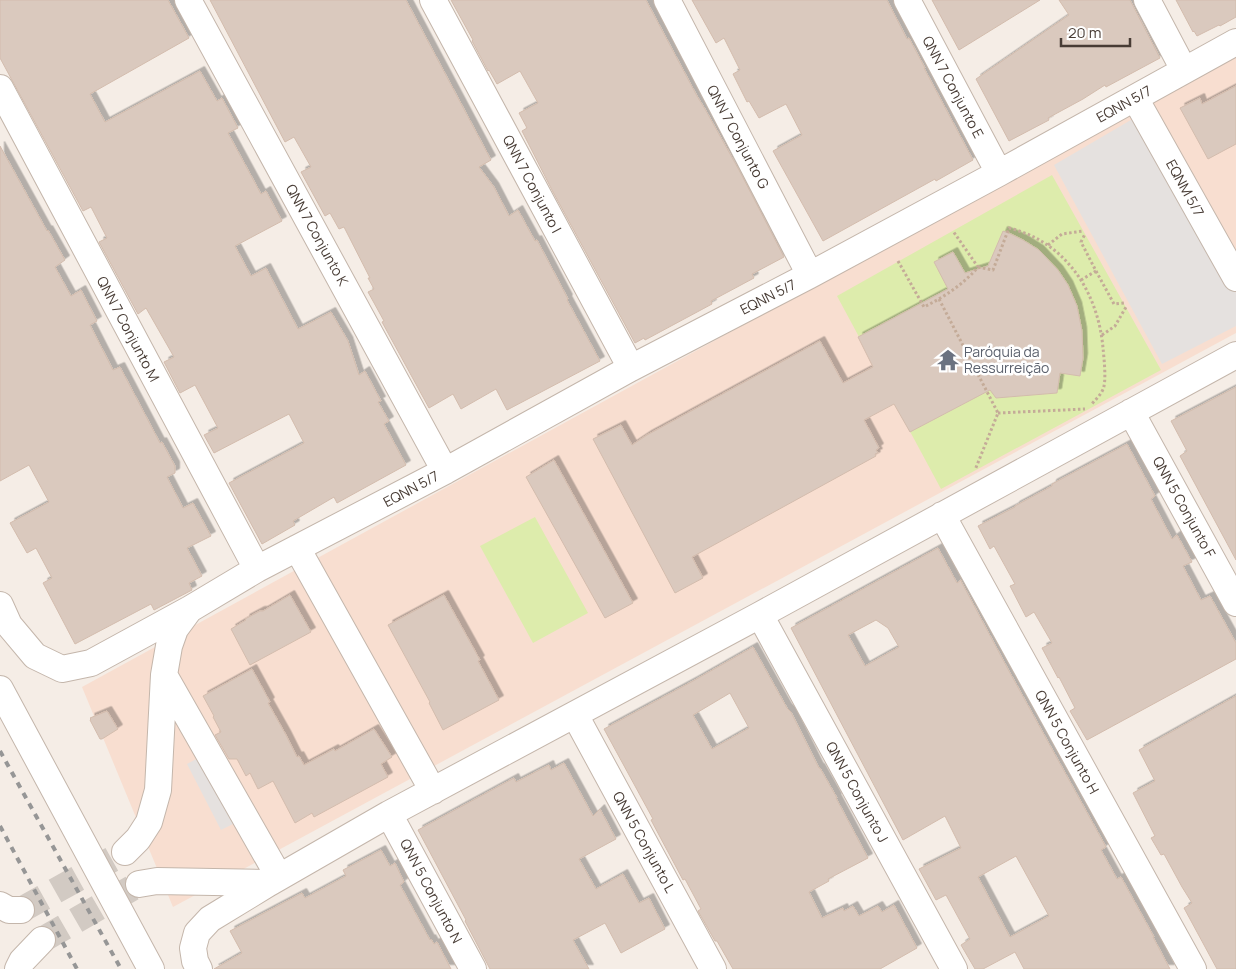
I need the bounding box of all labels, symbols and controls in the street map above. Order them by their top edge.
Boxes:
scale bar [1061,15,1130,47]
text: 20 m [1068,22,1101,43]
street label: QNN 7 Conjunto E [919,32,988,141]
street label: EQNN 5/7 [1093,81,1155,126]
street label: QNN 7 Conjunto G [703,82,774,192]
street label: QNN 7 Conjunto I [499,131,566,236]
street label: EQNM 5/7 [1162,156,1209,220]
street label: QNN 7 Conjunto K [282,181,354,290]
street label: QNN 7 Conjunto M [93,273,164,385]
street label: EQNN 5/7 [737,274,799,319]
place label: Paróquia da Ressurreição [964,342,1049,377]
temple icon: Paróquia da Ressurreição [935,347,961,373]
street label: QNN 5 Conjunto F [1149,453,1220,561]
street label: EQNN 5/7 [380,466,442,511]
street label: QNN 5 Conjunto H [1031,687,1104,797]
street label: QNN 5 Conjunto J [822,738,893,846]
street label: QNN 5 Conjunto L [609,788,680,896]
street label: QNN 5 Conjunto N [396,835,467,946]

